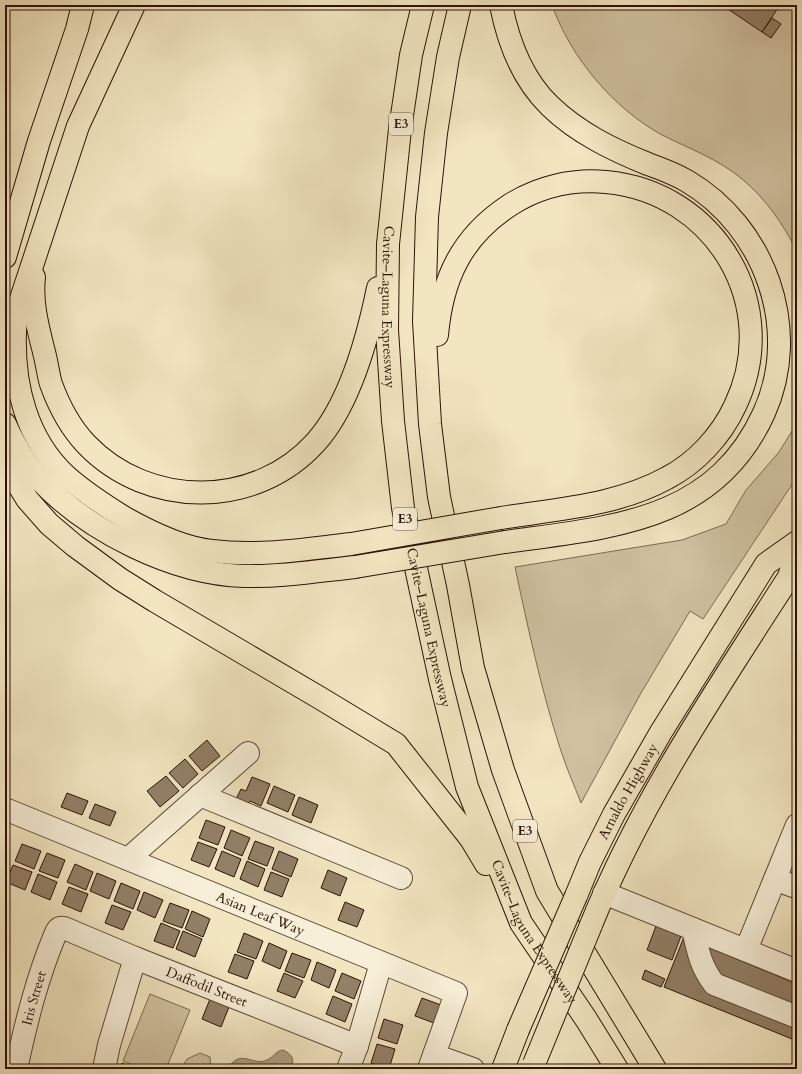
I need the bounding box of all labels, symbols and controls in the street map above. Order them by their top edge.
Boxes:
road number: E3 [389,113,413,135]
street label: Cavite–Laguna Expressway [377,225,400,390]
road number: E3 [393,508,417,530]
street label: Cavite–Laguna Expressway [402,546,456,710]
street label: Arnaldo Highway [593,739,662,843]
road number: E3 [513,820,537,842]
street label: Cavite–Laguna Expressway [487,857,583,1008]
street label: Asian Leaf Way [213,887,308,940]
street label: Daffodil Street [163,962,251,1011]
street label: Iris Street [17,968,51,1027]

